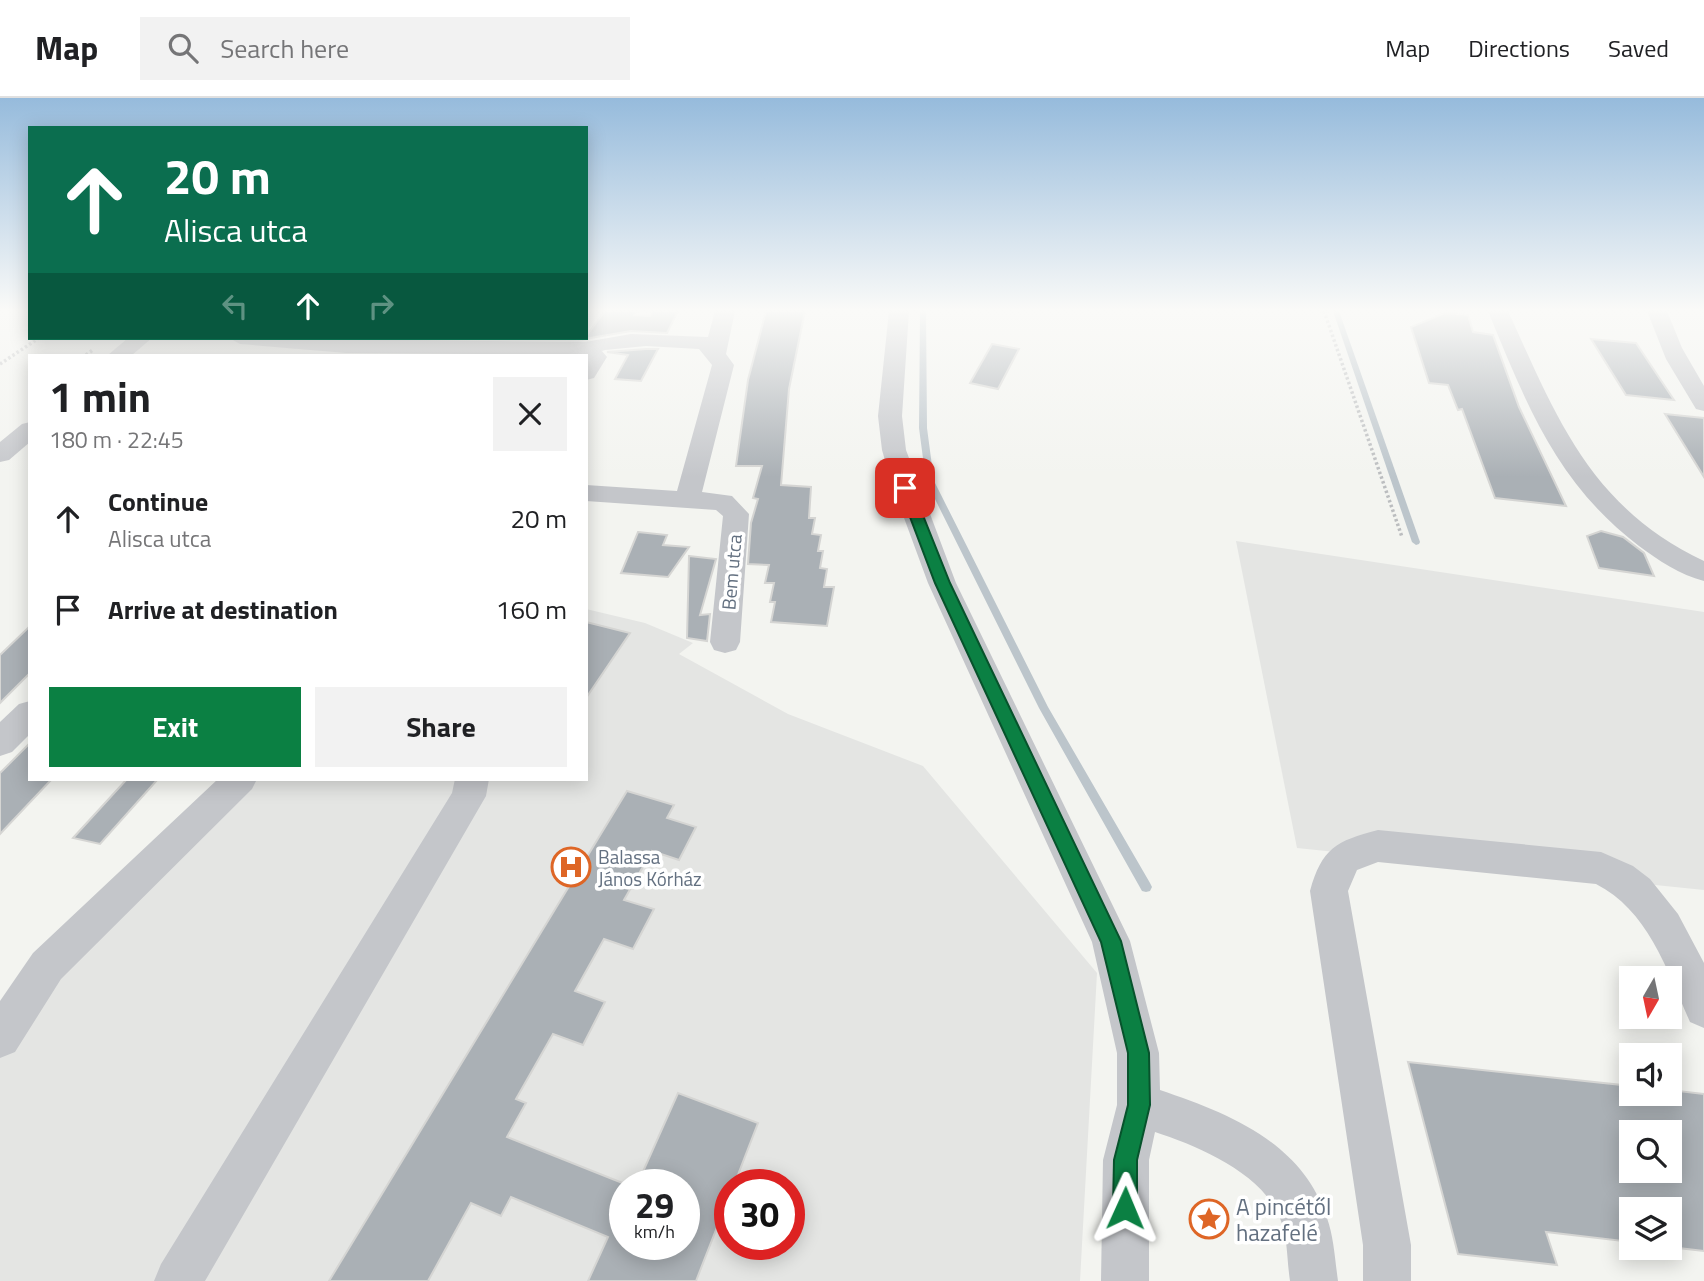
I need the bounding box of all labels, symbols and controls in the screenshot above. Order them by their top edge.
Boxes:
search box [140,17,630,80]
text: Map [35,23,98,73]
icon: search [164,29,202,67]
text: Search here [220,29,349,68]
text: Map [1385,30,1430,66]
text: Directions [1468,30,1570,66]
text: Saved [1608,30,1669,66]
text: 20 m [164,138,271,213]
icon: ahead [49,154,140,245]
text: Alisca utca [164,206,308,254]
icon: left [216,287,254,325]
icon: ahead [289,287,327,325]
icon: right [362,287,400,325]
text: 1 min [49,364,151,428]
button: close [493,377,567,451]
text: 180 m · 22:45 [49,422,184,457]
pin [875,458,935,518]
icon: arrive [886,469,924,507]
text: Continue [108,482,208,521]
text: 20 m [510,499,567,538]
icon: ahead [49,500,87,538]
text: Alisca utca [108,521,211,556]
street label: Bem utca [713,532,749,611]
text: Arrive at destination [108,590,338,629]
text: 160 m [496,590,567,629]
icon: arrive [49,591,87,629]
button: Exit [49,687,301,767]
button: Share [315,687,567,767]
place label: Balassa János Kórház [598,842,702,893]
hospital icon: Balassa János Kórház [550,846,592,888]
north arrow [1619,966,1682,1029]
map controls [1619,966,1682,1260]
button: sound [1619,1043,1682,1106]
button: search [1619,1120,1682,1183]
speed limit sign: 30 [714,1169,805,1260]
position arrow [1088,1171,1162,1245]
text: 29 [635,1178,674,1232]
place label: A pincétől hazafelé [1236,1189,1331,1250]
button: layers [1619,1197,1682,1260]
place icon: A pincétől hazafelé [1188,1198,1230,1240]
text: km/h [634,1218,675,1245]

